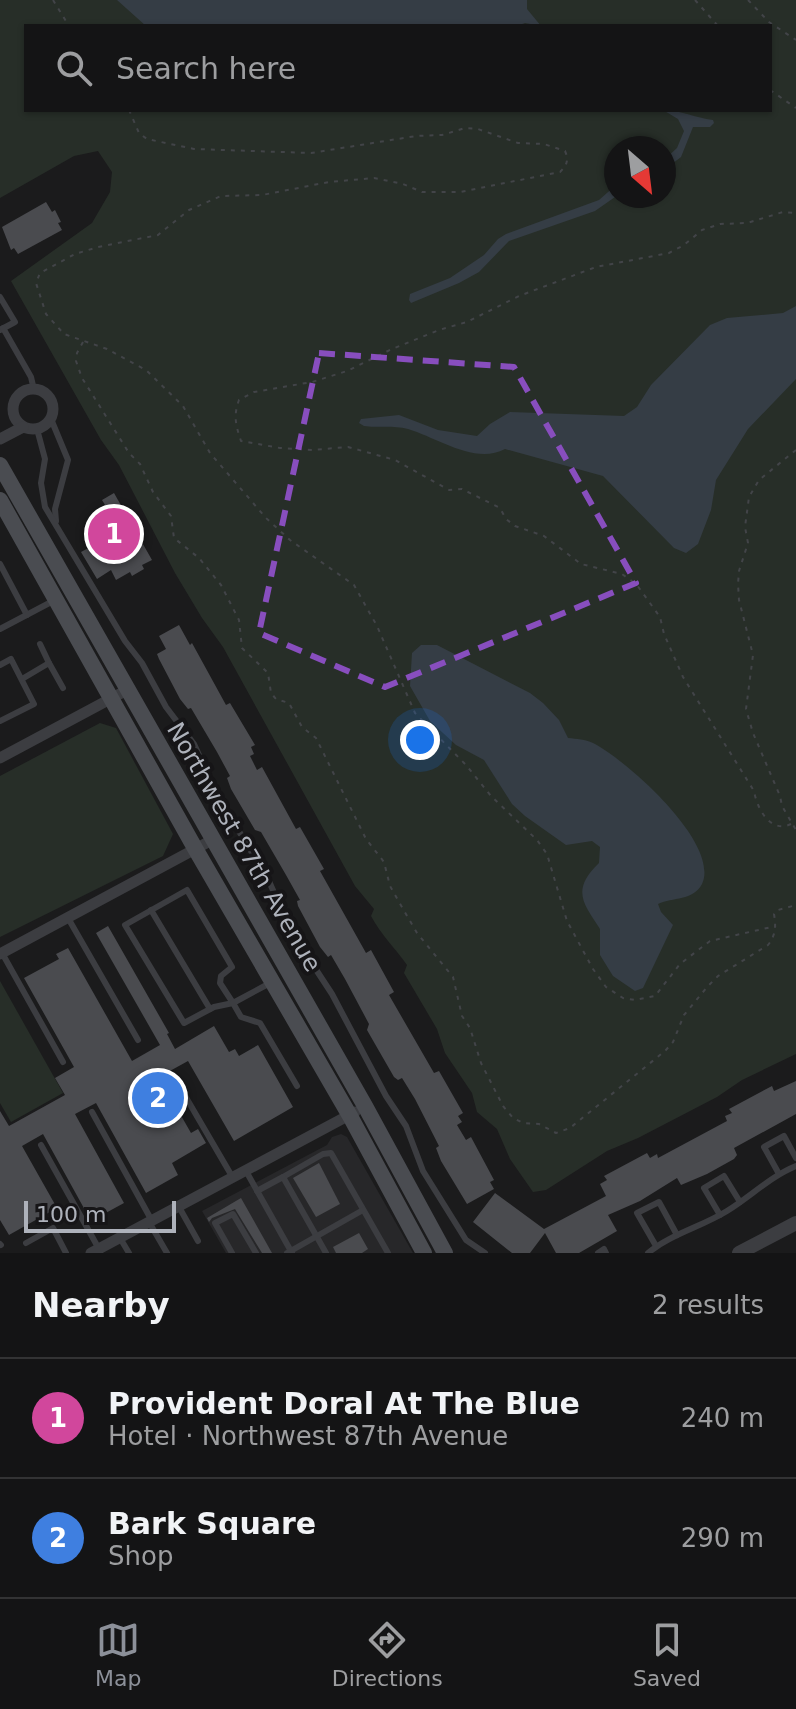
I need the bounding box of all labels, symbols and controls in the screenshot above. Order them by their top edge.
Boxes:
search box [24,24,772,112]
icon: search [52,46,96,90]
text: Search here [116,51,296,86]
north arrow [604,136,676,208]
pin: 1 [88,504,140,564]
street label: Northwest 87th Avenue [161,717,327,977]
your location [400,720,440,760]
pin: 2 [132,1068,184,1128]
scale bar [24,1197,176,1233]
text: 100 m [36,1202,106,1227]
text: Nearby [32,1285,170,1325]
text: 2 results [652,1290,764,1320]
text: Provident Doral At The Blue [108,1386,580,1421]
text: 1 [49,1403,67,1433]
text: 240 m [681,1403,764,1433]
text: Hotel · Northwest 87th Avenue [108,1421,508,1451]
text: Bark Square [108,1506,316,1541]
text: 2 [49,1523,67,1553]
text: 290 m [681,1523,764,1553]
text: Shop [108,1541,173,1571]
tab: Map [95,1618,142,1691]
tab: Directions [332,1618,443,1691]
tab: Saved [633,1618,701,1691]

